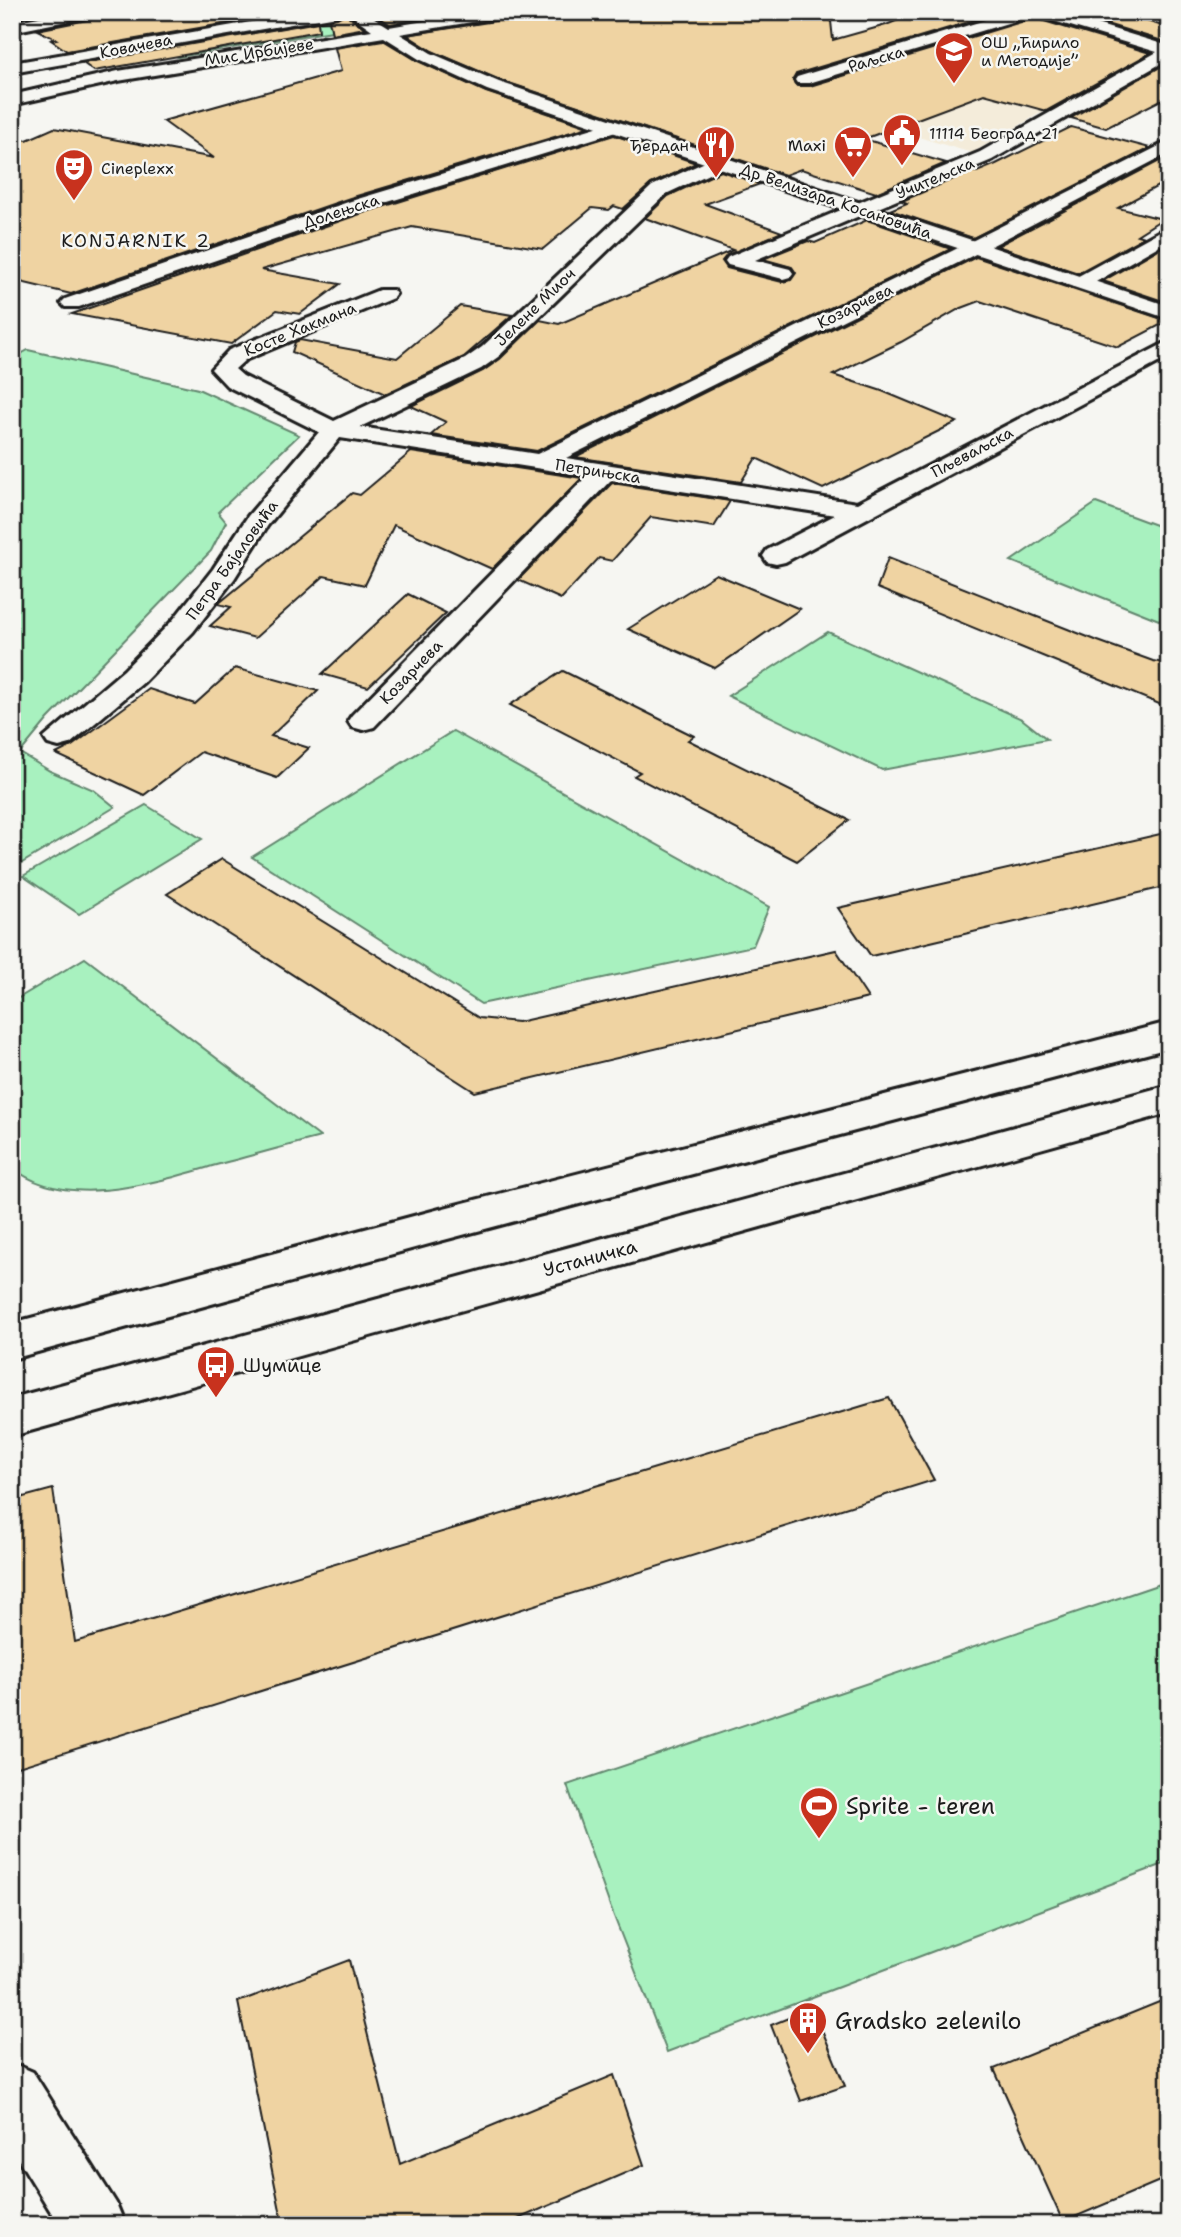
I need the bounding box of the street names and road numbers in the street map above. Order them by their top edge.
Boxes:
street label: Ковачева [98,29,174,63]
street label: Мис Ирбијеве [203,33,315,71]
street label: Раљска [846,41,907,77]
street label: Учитељска [893,152,978,204]
street label: Др Велизара Косановића [737,158,935,244]
street label: Долењска [300,189,382,233]
street label: Јелене Миоч [490,263,580,351]
street label: Козарчева [814,279,896,333]
street label: Косте Хакмана [241,297,359,361]
street label: Пљеваљска [927,422,1017,482]
street label: Петрињска [554,454,642,488]
street label: Петра Бајаловића [181,496,283,624]
street label: Козарчева [375,635,447,709]
street label: Устаничка [540,1233,640,1283]

